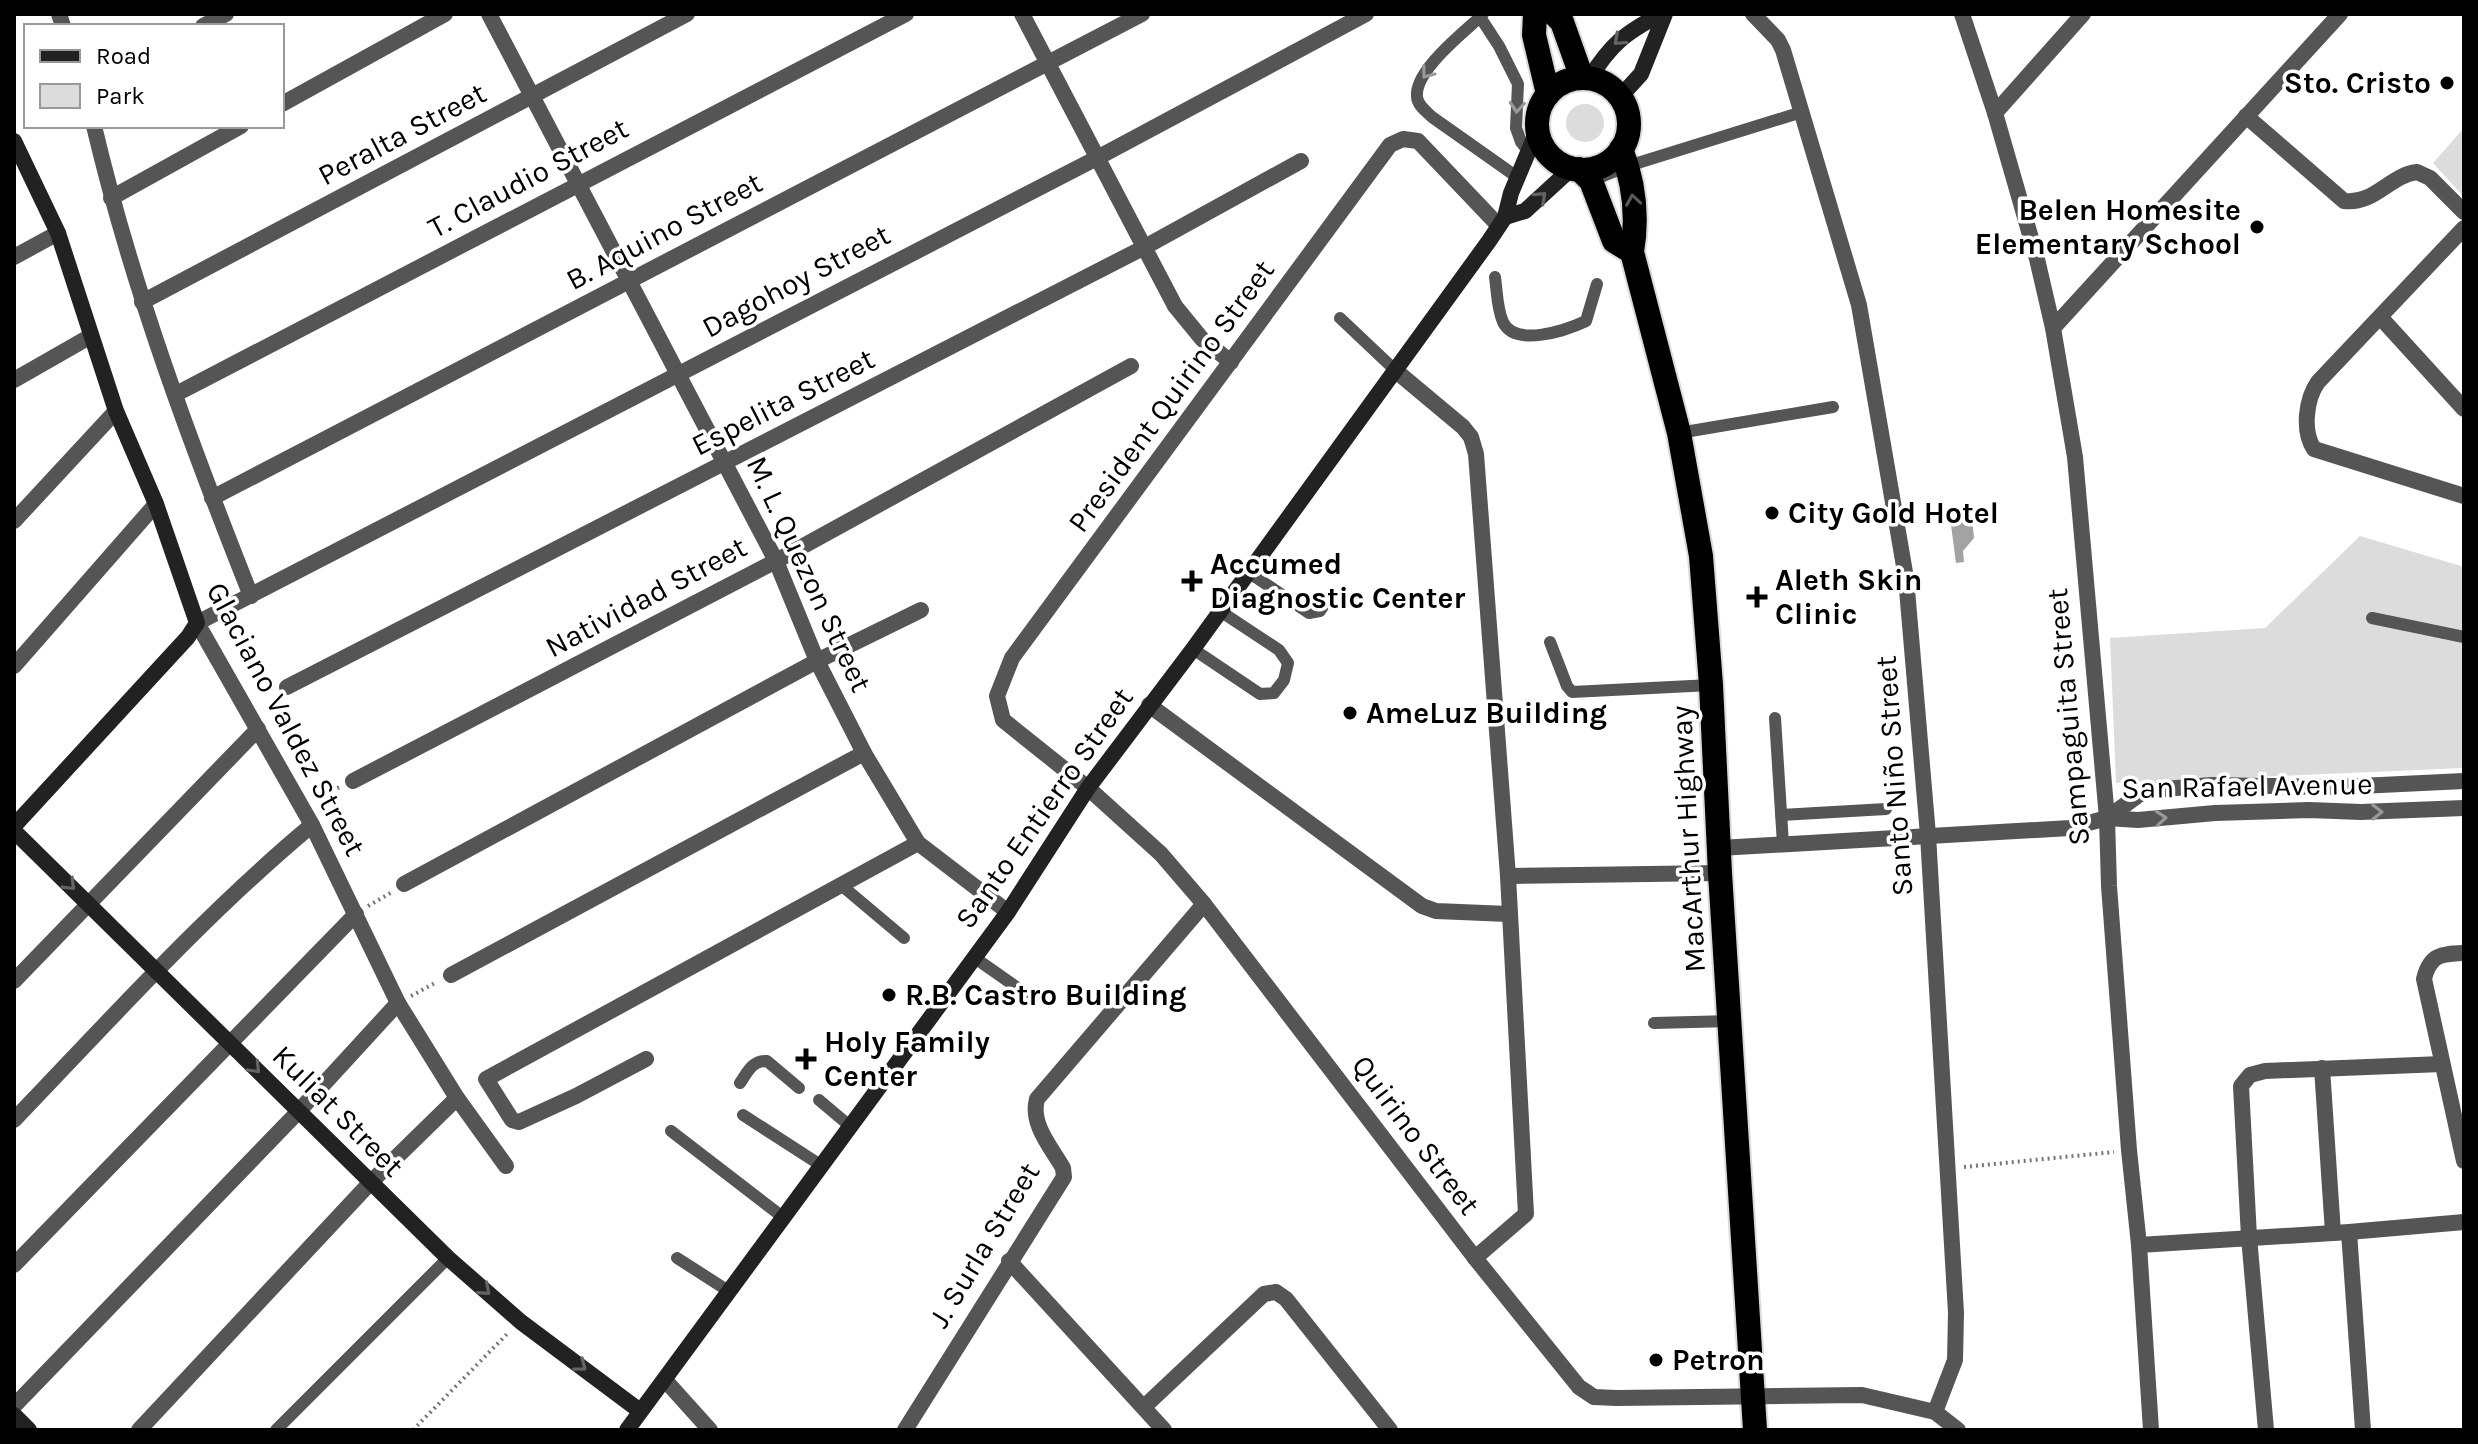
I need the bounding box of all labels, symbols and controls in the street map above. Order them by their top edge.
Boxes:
legend [24,24,284,128]
one-way arrow [1614,31,1628,45]
text: Road [96,42,151,70]
one-way arrow [1422,64,1436,79]
place label: Sto. Cristo [2284,65,2431,101]
marker: Sto. Cristo [2438,74,2456,92]
street label: Peralta Street [312,75,492,193]
text: Park [96,82,145,110]
one-way arrow [1509,101,1526,114]
street label: T. Claudio Street [422,110,634,246]
street label: B. Aquino Street [560,164,768,298]
one-way arrow [1531,192,1546,206]
place label: Belen Homesite Elementary School [1975,192,2241,262]
one-way arrow [1625,193,1642,207]
street label: Dagohoy Street [696,216,896,346]
marker: Belen Homesite Elementary School [2248,218,2266,236]
street label: President Quirino Street [1060,253,1282,539]
street label: Espelita Street [686,341,880,463]
street label: M. L. Quezon Street [739,451,879,697]
place label: City Gold Hotel [1788,495,1999,531]
marker: City Gold Hotel [1763,504,1781,522]
street label: Natividad Street [539,529,753,665]
place label: Accumed Diagnostic Center [1210,546,1465,616]
place label: Aleth Skin Clinic [1775,562,1922,632]
marker: Accumed Diagnostic Center [1181,570,1203,592]
street label: Glaciano Valdez Street [199,576,373,862]
marker: Aleth Skin Clinic [1746,586,1768,608]
street label: Sampaguita Street [2039,587,2097,847]
street label: Santo Niño Street [1868,655,1920,897]
street label: Santo Entierro Street [947,681,1141,935]
place label: AmeLuz Building [1366,695,1607,731]
marker: AmeLuz Building [1341,704,1359,722]
street label: MacArthur Highway [1663,705,1713,973]
street label: San Rafael Avenue [2121,766,2373,806]
one-way arrow [2371,803,2384,821]
one-way arrow [2155,809,2168,826]
one-way arrow [60,876,75,891]
place label: R.B. Castro Building [905,977,1186,1013]
marker: R.B. Castro Building [880,986,898,1004]
place label: Holy Family Center [824,1024,990,1094]
street label: Kuliat Street [265,1038,411,1184]
marker: Holy Family Center [795,1048,817,1070]
street label: Quirino Street [1344,1048,1488,1222]
one-way arrow [246,1059,260,1073]
street label: J. Surla Street [921,1156,1047,1334]
one-way arrow [475,1280,490,1295]
place label: Petron [1672,1342,1765,1378]
marker: Petron [1647,1351,1665,1369]
one-way arrow [572,1357,587,1371]

